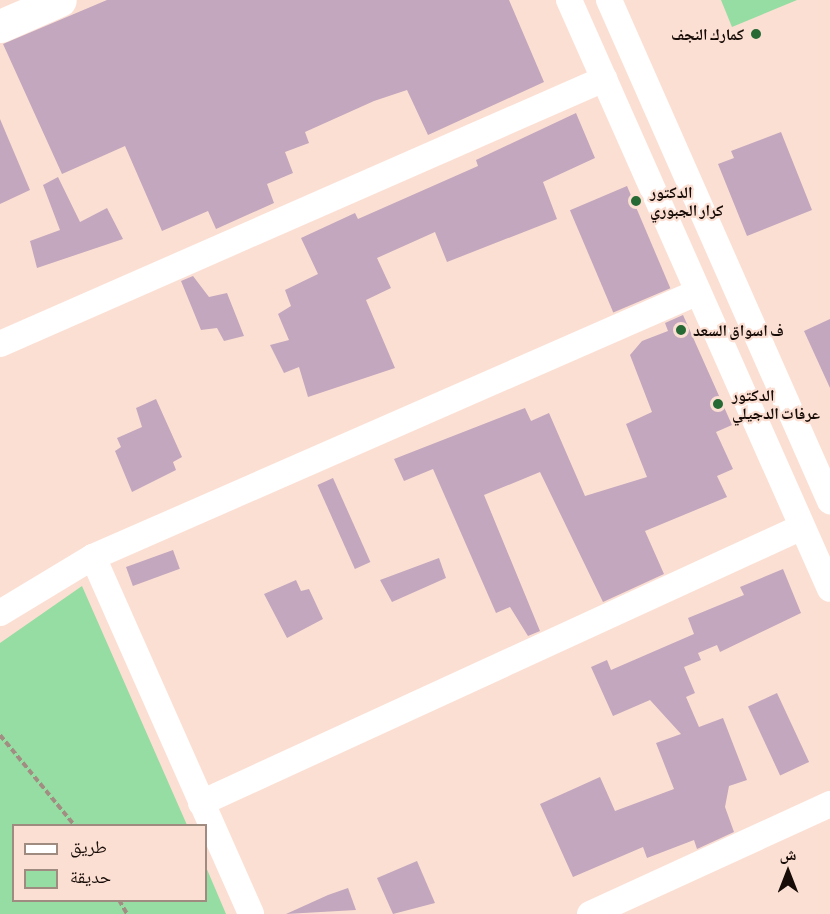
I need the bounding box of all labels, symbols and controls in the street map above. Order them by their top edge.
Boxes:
place label: كمارك النجف [671,24,744,44]
marker: كمارك النجف [749,27,763,41]
place label: الدكتور كرار الجبوري [650,182,723,220]
marker: الدكتور كرار الجبوري [627,192,645,210]
place label: ف اسواق السعد [693,320,784,340]
marker: ف اسواق السعد [674,323,688,337]
place label: الدكتور عرفات الدجيلي [732,385,820,423]
marker: الدكتور عرفات الدجيلي [709,395,727,413]
legend [12,824,207,902]
text: طريق [70,836,107,857]
north arrow [758,842,818,902]
text: ش [780,845,796,863]
text: حديقة [70,866,111,887]

